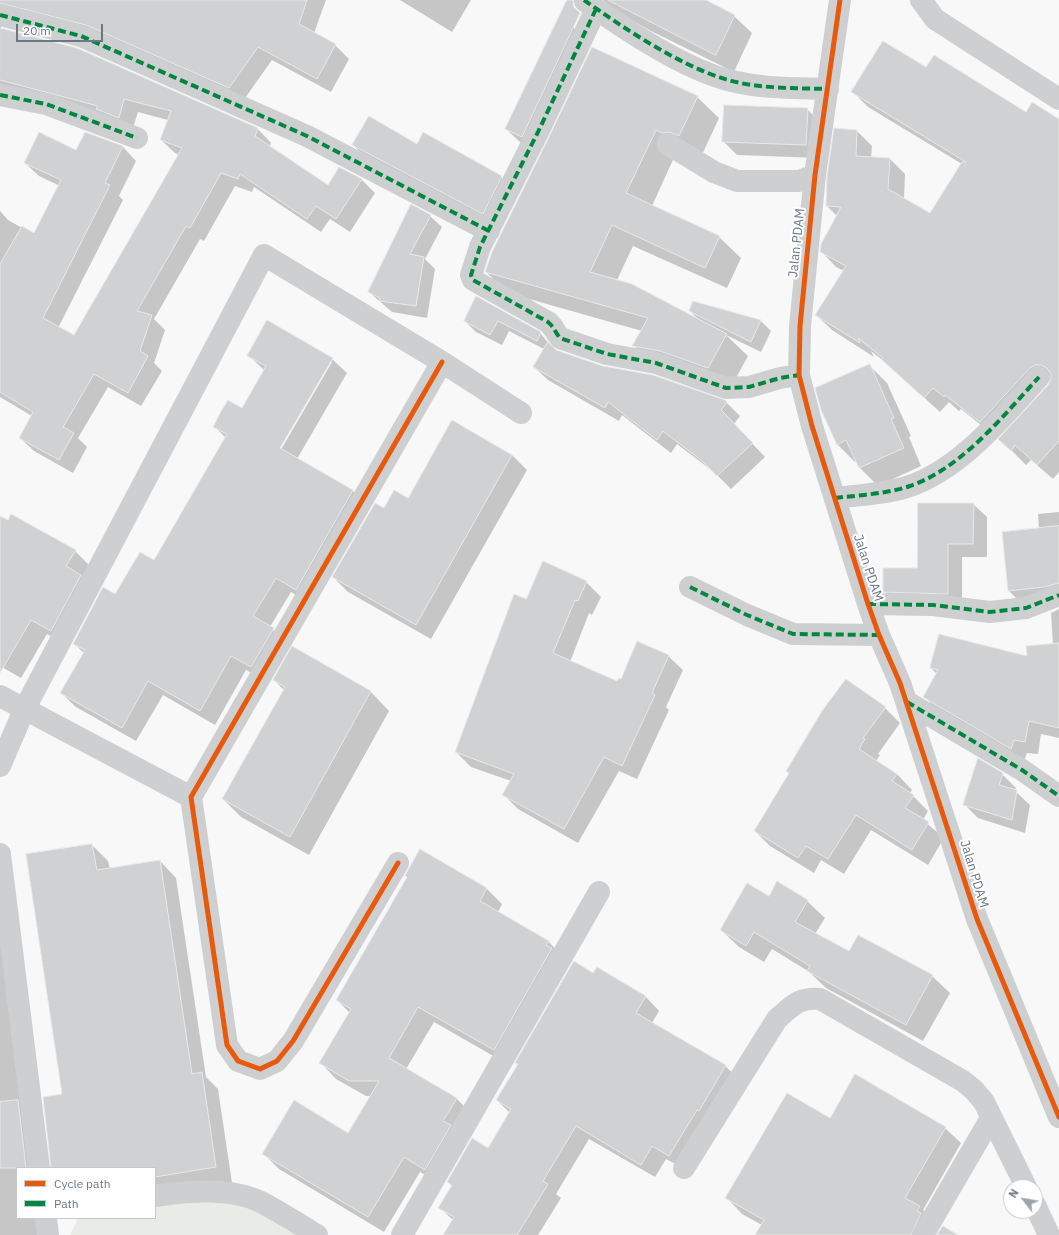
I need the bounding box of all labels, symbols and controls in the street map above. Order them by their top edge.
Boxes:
scale bar [18,16,105,42]
text: 20 m [23,23,51,38]
street label: Jalan PDAM [786,207,808,279]
street label: Jalan PDAM [850,532,886,604]
street label: Jalan PDAM [956,838,992,910]
legend [16,1167,156,1219]
text: Cycle path [54,1176,111,1191]
north arrow [1003,1179,1043,1219]
text: N [1006,1186,1022,1200]
text: Path [54,1196,79,1211]

